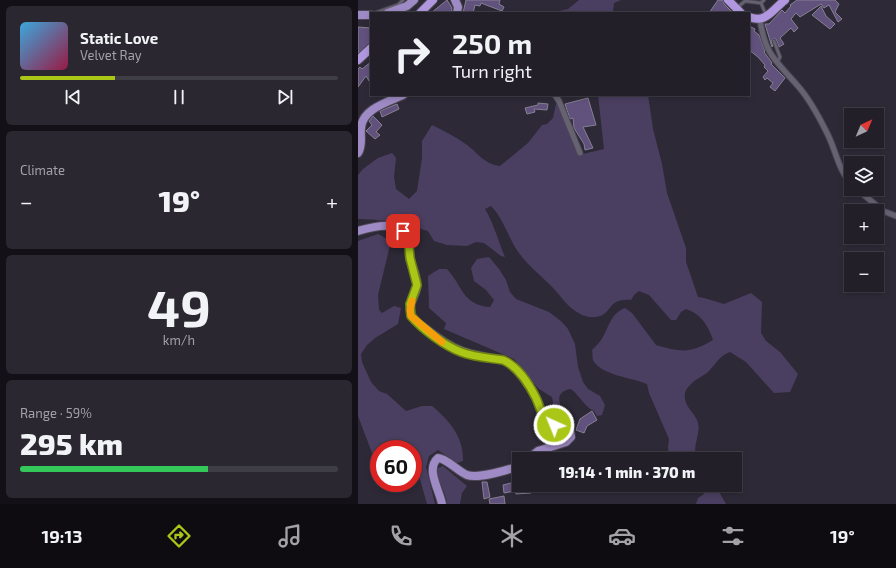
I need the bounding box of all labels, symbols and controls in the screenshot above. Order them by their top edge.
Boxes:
text: 250 m [452,26,532,60]
icon: right [386,28,438,80]
text: Static Love [80,29,158,47]
text: Velvet Ray [80,47,142,63]
text: Turn right [452,60,532,82]
icon: previous [62,86,84,108]
icon: pause [168,86,190,108]
icon: next [274,86,296,108]
north arrow [844,108,884,148]
map controls [844,108,884,292]
button: layers [844,156,884,196]
text: Climate [20,162,65,178]
text: 19° [159,182,200,218]
text: − [20,188,33,214]
text: + [326,188,338,214]
button: + [844,204,884,244]
pin [386,214,420,248]
icon: arrive [392,220,414,242]
button: − [844,252,884,292]
text: 49 [147,275,211,337]
text: km/h [163,332,195,348]
position arrow [533,404,575,446]
text: Range · 59% [20,405,92,421]
text: 295 km [20,425,123,461]
speed limit sign: 60 [370,440,422,492]
text: 19:14 · 1 min · 370 m [559,463,695,481]
icon: directions [165,522,193,550]
icon: music [276,522,304,550]
icon: phone [387,522,415,550]
icon: climate [498,522,526,550]
icon: car [608,522,636,550]
icon: filters [719,522,747,550]
text: 19:13 [41,525,82,547]
text: 19° [830,525,855,547]

